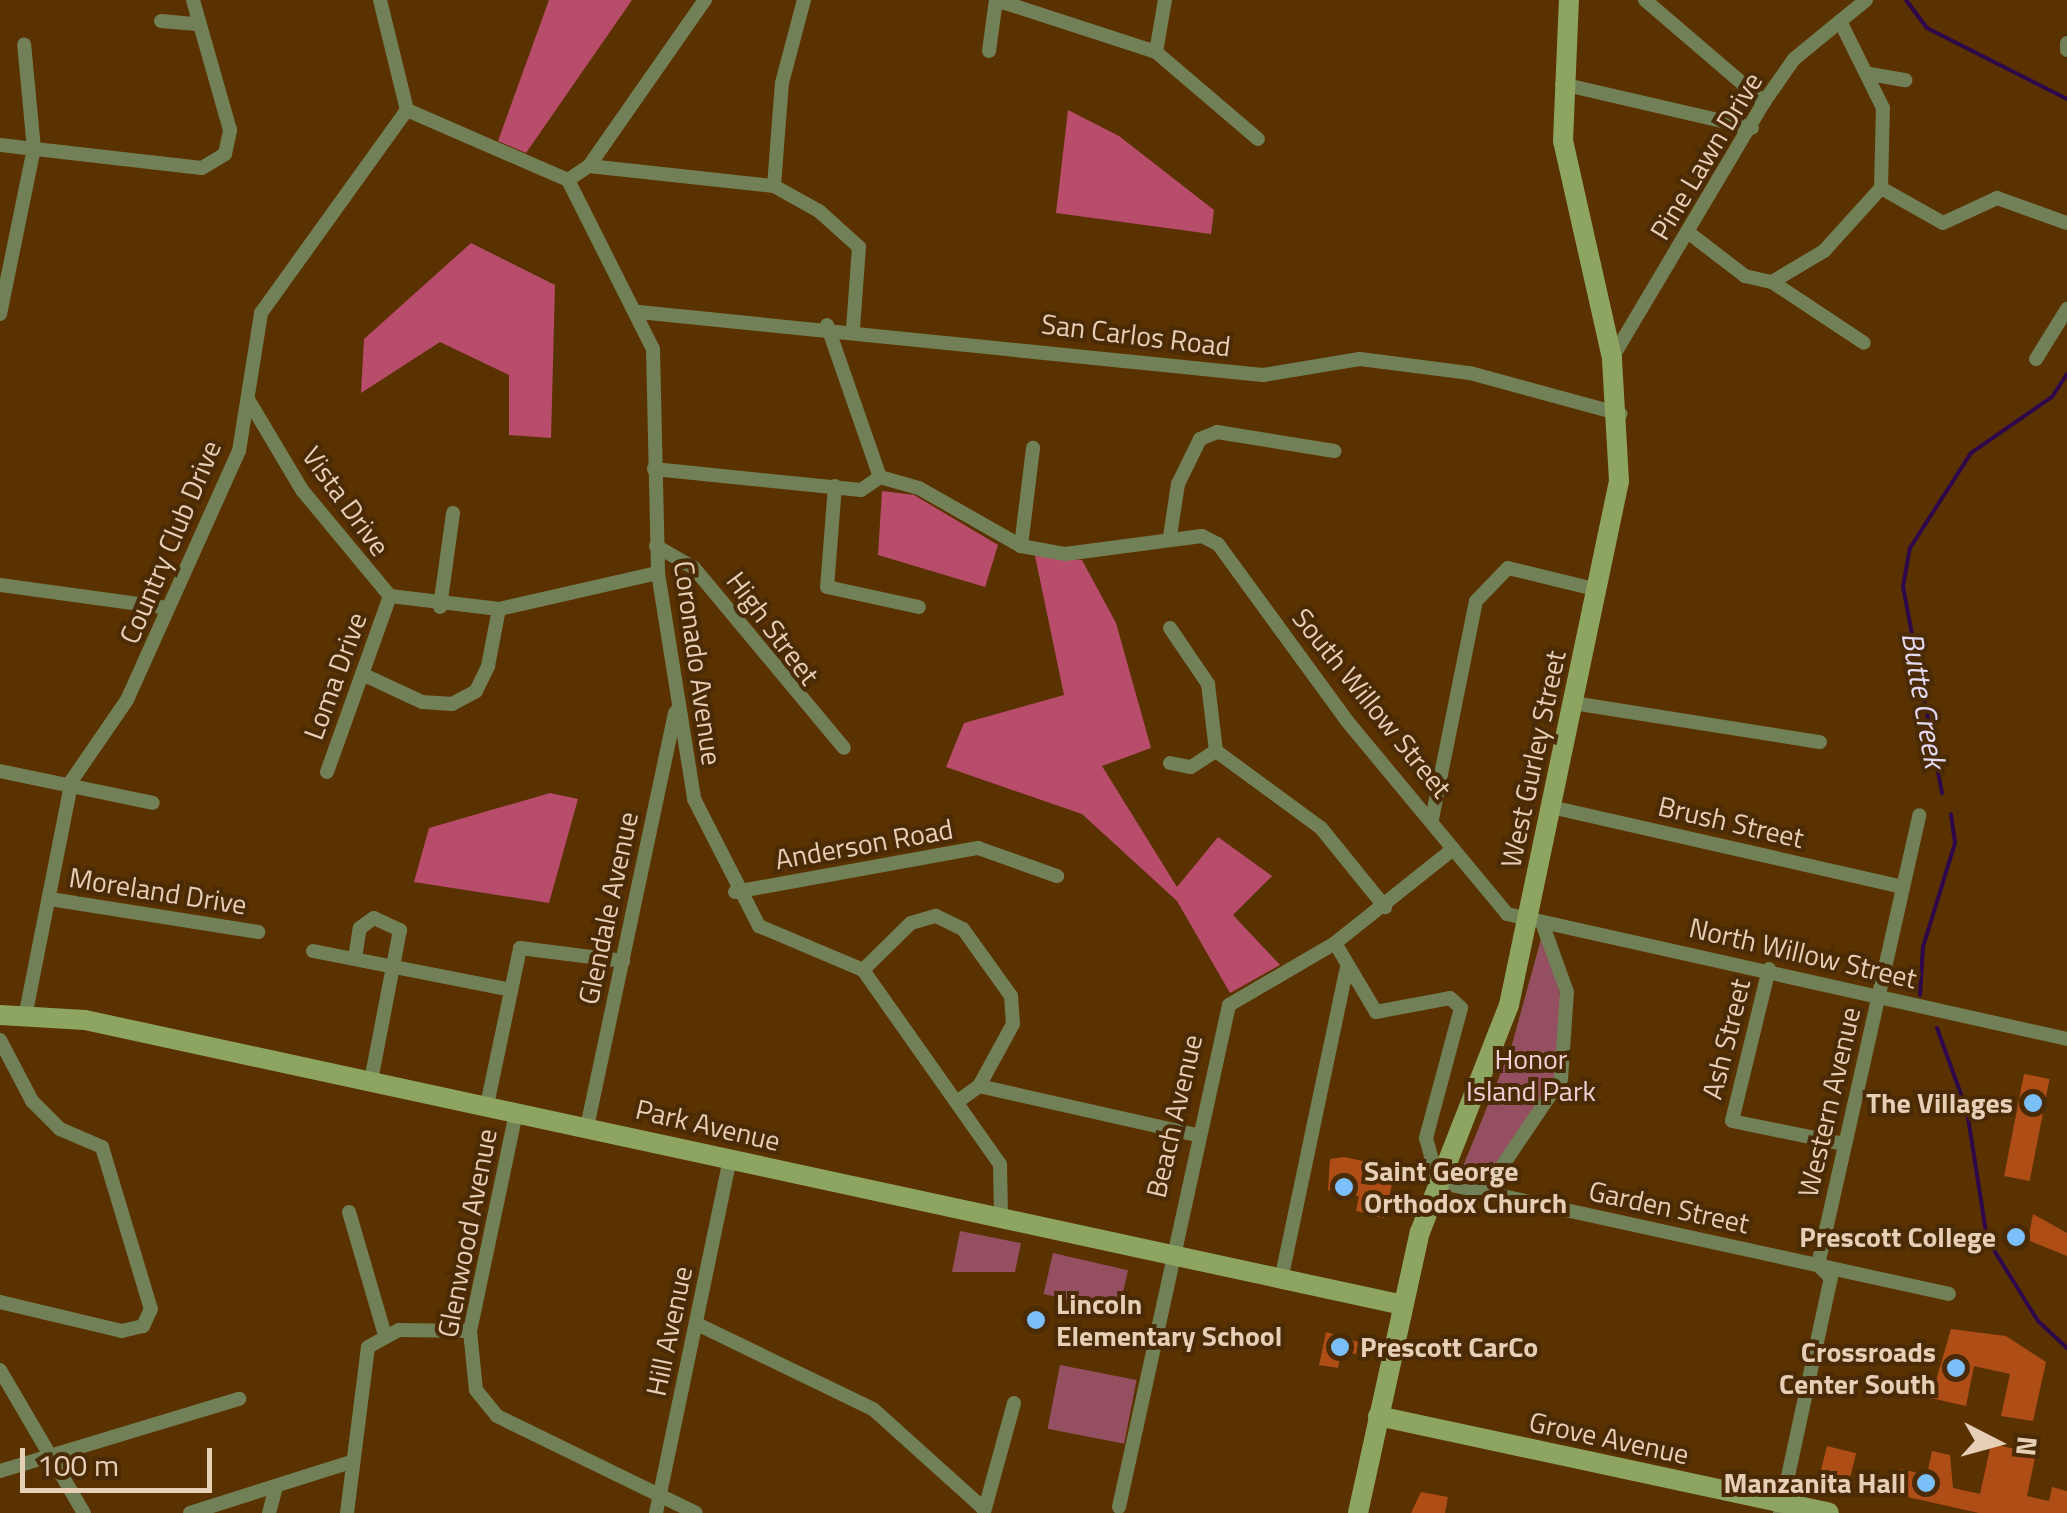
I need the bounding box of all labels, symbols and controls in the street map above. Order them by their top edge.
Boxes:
street label: Pine Lawn Drive [1643,66,1769,246]
street label: San Carlos Road [1039,307,1233,363]
street label: Country Club Drive [112,435,228,649]
street label: Vista Drive [295,440,397,562]
street label: Coronado Avenue [667,558,729,768]
street label: High Street [720,565,826,691]
street label: South Willow Street [1285,601,1459,805]
street label: Loma Drive [296,608,374,744]
water label: Butte Creek [1894,629,1954,771]
street label: West Gurley Street [1494,647,1572,871]
street label: Brush Street [1655,789,1807,855]
street label: Glendale Avenue [571,809,645,1007]
street label: Anderson Road [772,812,956,876]
street label: Moreland Drive [67,860,249,922]
street label: North Willow Street [1686,910,1920,996]
street label: Ash Street [1695,975,1757,1103]
street label: Western Avenue [1791,1004,1867,1200]
street label: Beach Avenue [1139,1031,1209,1201]
park label: Honor Island Park [1466,1042,1596,1108]
place label: The Villages [1866,1086,2013,1120]
street label: Park Avenue [632,1092,784,1158]
marker: The Villages [2022,1092,2044,1114]
street label: Glenwood Avenue [430,1126,504,1340]
place label: Saint George Orthodox Church [1364,1154,1567,1220]
street label: Garden Street [1586,1174,1752,1240]
marker: Saint George Orthodox Church [1333,1176,1355,1198]
place label: Prescott College [1799,1220,1996,1254]
marker: Prescott College [2005,1226,2027,1248]
street label: Hill Avenue [639,1263,699,1399]
place label: Lincoln Elementary School [1056,1287,1282,1353]
marker: Lincoln Elementary School [1025,1309,1047,1331]
place label: Prescott CarCo [1360,1330,1538,1364]
place label: Crossroads Center South [1779,1335,1936,1401]
marker: Prescott CarCo [1329,1336,1351,1358]
marker: Crossroads Center South [1945,1357,1967,1379]
north arrow [1947,1393,2047,1493]
street label: Grove Avenue [1526,1405,1692,1471]
scale bar [25,1428,218,1490]
text: N [2005,1434,2050,1458]
text: 100 m [37,1442,119,1488]
place label: Manzanita Hall [1723,1466,1906,1500]
marker: Manzanita Hall [1915,1472,1937,1494]

